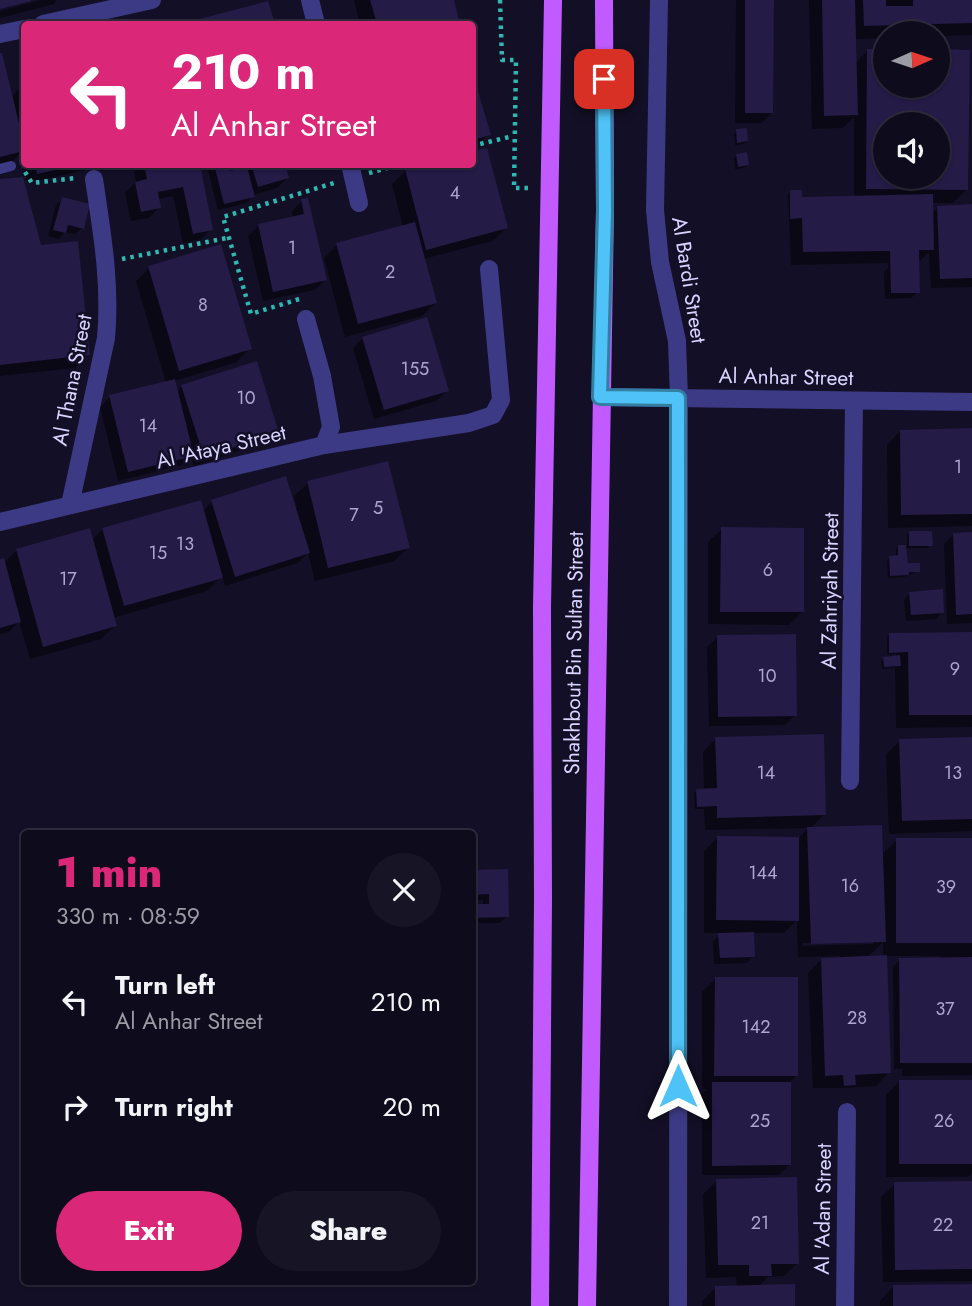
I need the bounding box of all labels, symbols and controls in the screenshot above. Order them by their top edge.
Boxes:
north arrow [873,21,950,98]
map controls [873,21,950,189]
text: 210 m [171,37,315,107]
icon: left [56,49,147,140]
pin [574,49,634,109]
icon: arrive [585,60,623,98]
text: Al Anhar Street [171,102,376,148]
button: sound [873,112,950,189]
house number: 4 [450,180,460,206]
street label: Al Bardi Street [664,215,714,345]
house number: 1 [288,235,296,261]
house number: 2 [385,259,395,285]
house number: 8 [198,292,208,318]
street label: Al Thana Street [45,312,99,448]
house number: 155 [401,356,429,382]
street label: Al Anhar Street [718,361,854,393]
house number: 10 [237,385,256,411]
house number: 14 [139,413,157,439]
street label: Al 'Ataya Street [153,417,289,477]
house number: 1 [954,454,962,480]
house number: 5 [373,495,383,521]
house number: 7 [349,502,359,528]
street label: Al Zahriyah Street [814,512,846,670]
house number: 13 [176,531,194,557]
street label: Shakhbout Bin Sultan Street [557,531,591,775]
house number: 15 [149,540,167,566]
house number: 6 [763,557,773,583]
house number: 17 [59,566,77,592]
house number: 9 [950,656,960,682]
house number: 10 [758,663,777,689]
house number: 14 [757,760,775,786]
house number: 13 [944,760,962,786]
text: 1 min [56,842,162,903]
button: close [367,853,441,927]
house number: 144 [748,860,778,886]
house number: 16 [841,873,859,899]
house number: 39 [936,874,956,900]
text: 330 m · 08:59 [56,899,200,933]
text: Turn left [115,966,215,1004]
icon: left [56,983,94,1021]
text: 210 m [371,983,441,1021]
house number: 37 [935,996,955,1022]
text: Al Anhar Street [115,1004,262,1038]
house number: 28 [847,1005,867,1031]
house number: 142 [742,1014,770,1040]
position arrow [641,1049,715,1123]
icon: right [56,1088,94,1126]
text: Turn right [115,1088,233,1126]
text: 20 m [383,1088,441,1126]
house number: 25 [750,1108,770,1134]
house number: 26 [934,1108,954,1134]
street label: Al 'Adan Street [807,1143,839,1275]
button: Exit [56,1191,242,1271]
button: Share [256,1191,441,1271]
house number: 21 [751,1210,769,1236]
house number: 22 [933,1212,953,1238]

